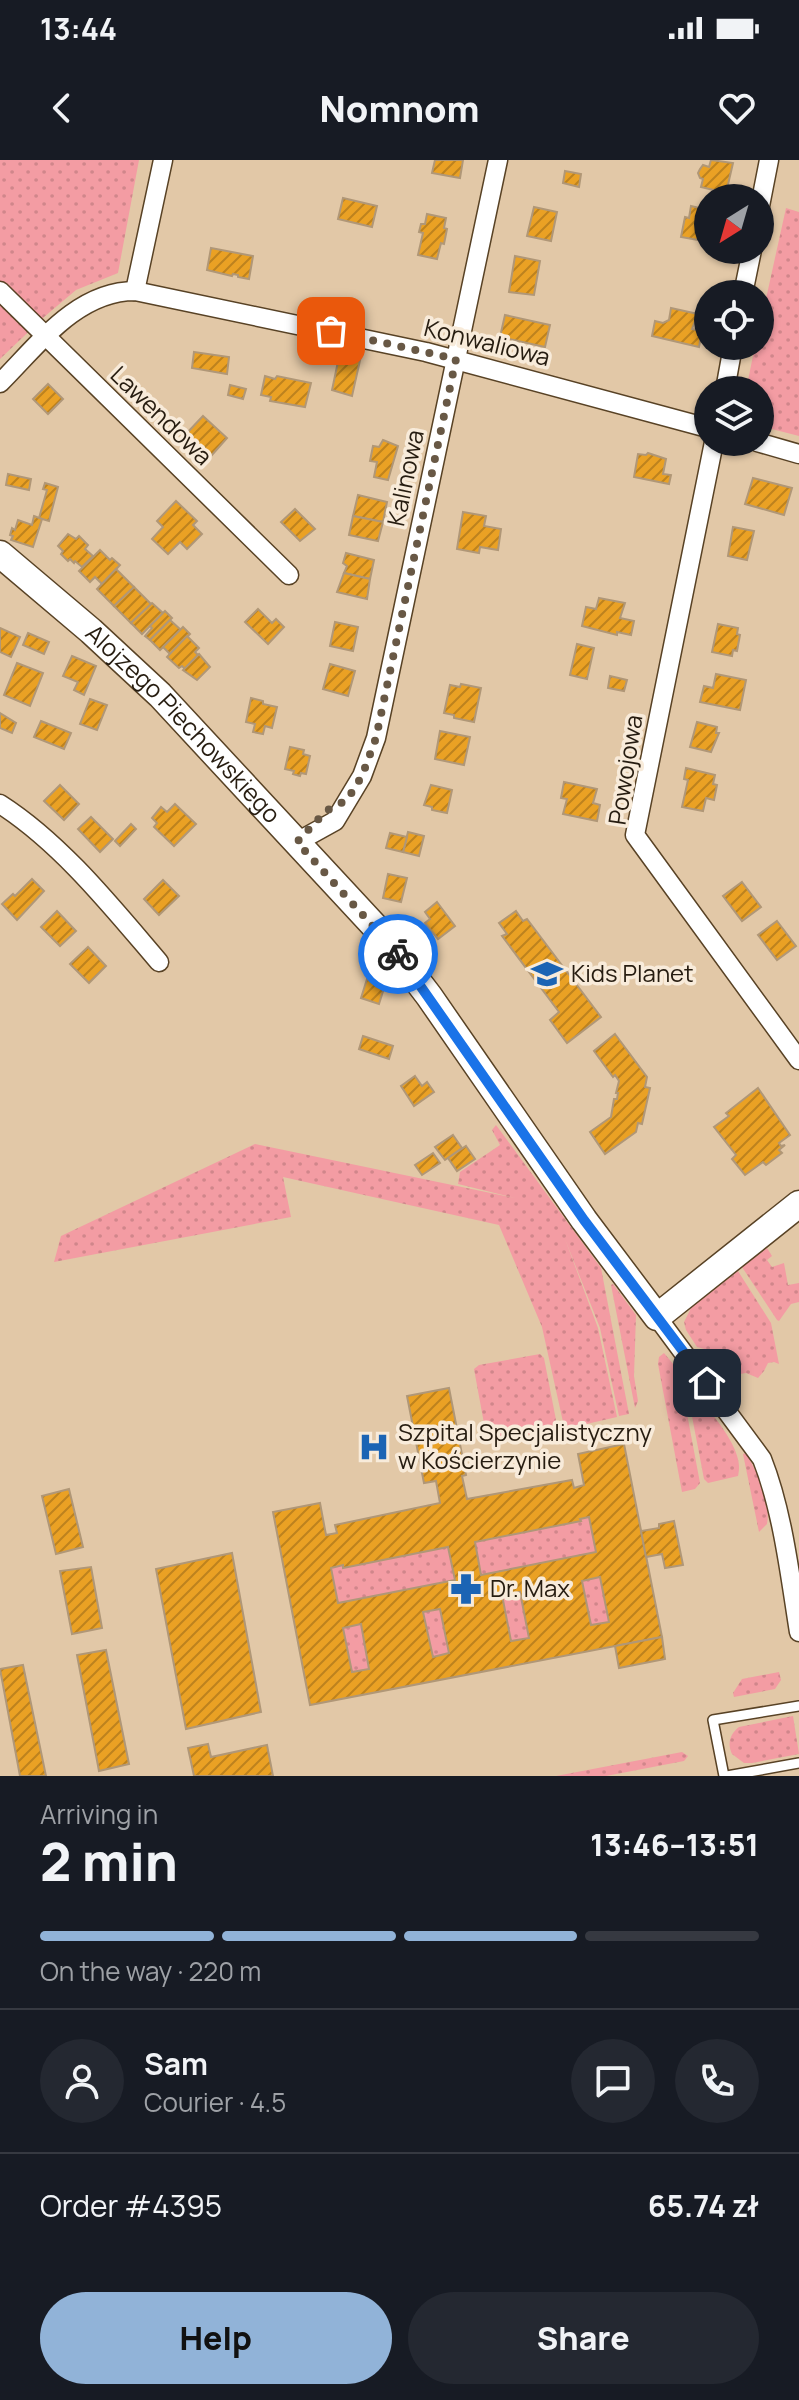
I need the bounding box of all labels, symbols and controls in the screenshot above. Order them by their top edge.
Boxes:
text: 13:44 [40,8,117,49]
text: Nomnom [320,84,479,133]
icon: back [40,86,84,130]
icon: heart [715,86,759,130]
north arrow [694,184,774,264]
map controls [694,184,774,456]
button: locate [694,280,774,360]
pin [297,297,365,365]
icon: bag [309,309,353,353]
street label: Konwaliowa [421,310,554,373]
street label: Lawendowa [104,358,220,472]
button: layers [694,376,774,456]
street label: Kalinowa [378,426,431,529]
street label: Alojzego Piechowskiego [79,616,289,830]
street label: Powojowa [600,712,649,827]
courier [358,914,438,994]
icon: bike [376,932,420,976]
place label: Kids Planet [571,956,694,989]
school or university icon: Kids Planet [530,957,564,991]
pin [673,1349,741,1417]
icon: home [685,1361,729,1405]
place label: Szpital Specjalistyczny w Kościerzynie [398,1415,652,1476]
hospital icon: Szpital Specjalistyczny w Kościerzynie [357,1430,391,1464]
place label: Dr. Max [490,1571,570,1604]
pharmacy icon: Dr. Max [449,1572,483,1606]
text: Arriving in [40,1796,158,1832]
text: 13:46–13:51 [590,1824,759,1865]
text: 2 min [40,1826,178,1897]
text: On the way · 220 m [40,1953,261,1989]
button: person [40,2039,124,2123]
button: chat [571,2039,655,2123]
button: phone [675,2039,759,2123]
text: Sam [144,2043,208,2084]
text: Courier · 4.5 [144,2084,286,2120]
text: Order #4395 [40,2185,222,2226]
text: 65.74 zł [648,2185,759,2226]
button: Help [40,2292,392,2384]
button: Share [408,2292,759,2384]

